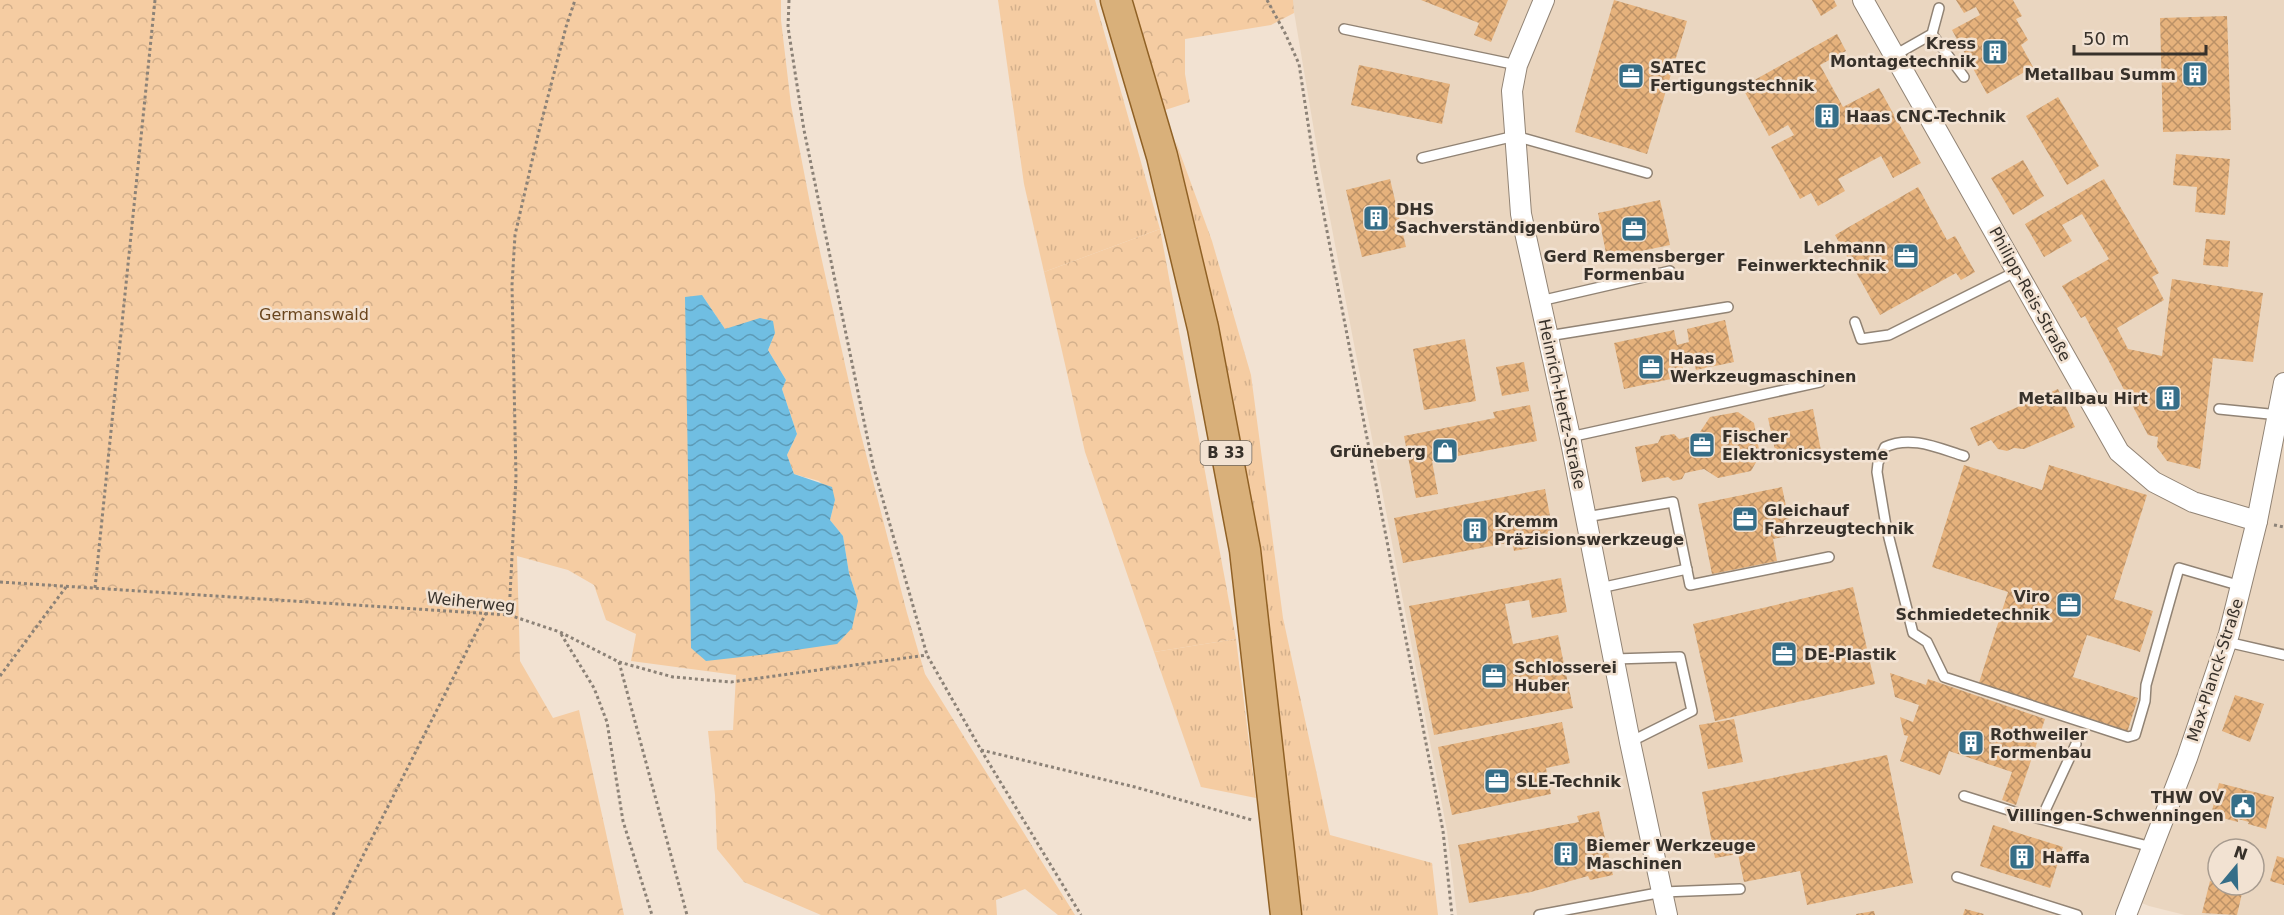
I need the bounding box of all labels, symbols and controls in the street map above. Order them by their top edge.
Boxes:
scale bar [2074,18,2206,56]
text: 50 m [2083,28,2129,49]
place label: Kress Montagetechnik [1830,34,1976,71]
building icon: Kress Montagetechnik [1980,37,2010,67]
place label: SATEC Fertigungstechnik [1650,58,1815,95]
building icon: Metallbau Summ [2180,59,2210,89]
office icon: SATEC Fertigungstechnik [1616,61,1646,91]
place label: Metallbau Summ [2024,65,2176,84]
building icon: Haas CNC-Technik [1812,101,1842,131]
place label: Haas CNC-Technik [1846,107,2006,126]
place label: DHS Sachverständigenbüro [1396,200,1600,237]
building icon: DHS Sachverständigenbüro [1361,203,1391,233]
office icon: Gerd Remensberger Formenbau [1619,214,1649,244]
street label: Philipp-Reis-Straße [1985,223,2075,365]
place label: Lehmann Feinwerktechnik [1737,238,1886,275]
office icon: Lehmann Feinwerktechnik [1891,241,1921,271]
place label: Gerd Remensberger Formenbau [1544,247,1725,284]
park label: Germanswald [259,305,369,324]
street label: Heinrich-Hertz-Straße [1535,317,1589,491]
place label: Haas Werkzeugmaschinen [1670,349,1856,386]
office icon: Haas Werkzeugmaschinen [1636,352,1666,382]
building icon: Metallbau Hirt [2153,383,2183,413]
place label: Metallbau Hirt [2018,389,2148,408]
place label: Fischer Elektronicsysteme [1722,427,1888,464]
office icon: Fischer Elektronicsysteme [1687,430,1717,460]
shop icon: Grüneberg [1430,436,1460,466]
road number: B 33 [1200,441,1252,465]
place label: Grüneberg [1330,442,1426,461]
place label: Gleichauf Fahrzeugtechnik [1764,501,1914,538]
office icon: Gleichauf Fahrzeugtechnik [1730,504,1760,534]
place label: Kremm Präzisionswerkzeuge [1494,512,1684,549]
building icon: Kremm Präzisionswerkzeuge [1460,515,1490,545]
place label: Viro Schmiedetechnik [1895,587,2050,624]
street label: Weiherweg [426,588,516,616]
office icon: Viro Schmiedetechnik [2054,590,2084,620]
street label: Max-Planck-Straße [2183,596,2247,744]
office icon: DE-Plastik [1769,639,1799,669]
place label: DE-Plastik [1804,645,1897,664]
place label: Schlosserei Huber [1514,658,1617,695]
office icon: Schlosserei Huber [1479,661,1509,691]
place label: Rothweiler Formenbau [1990,725,2092,762]
building icon: Rothweiler Formenbau [1956,728,1986,758]
office icon: SLE-Technik [1482,766,1512,796]
place label: SLE-Technik [1516,772,1621,791]
place label: THW OV Villingen-Schwenningen [2007,788,2225,825]
public building icon: THW OV Villingen-Schwenningen [2228,791,2258,821]
place label: Biemer Werkzeuge Maschinen [1586,836,1756,873]
north arrow [2206,837,2266,897]
building icon: Biemer Werkzeuge Maschinen [1551,839,1581,869]
building icon: Haffa [2007,842,2037,872]
text: N [2231,842,2250,864]
place label: Haffa [2042,848,2090,867]

